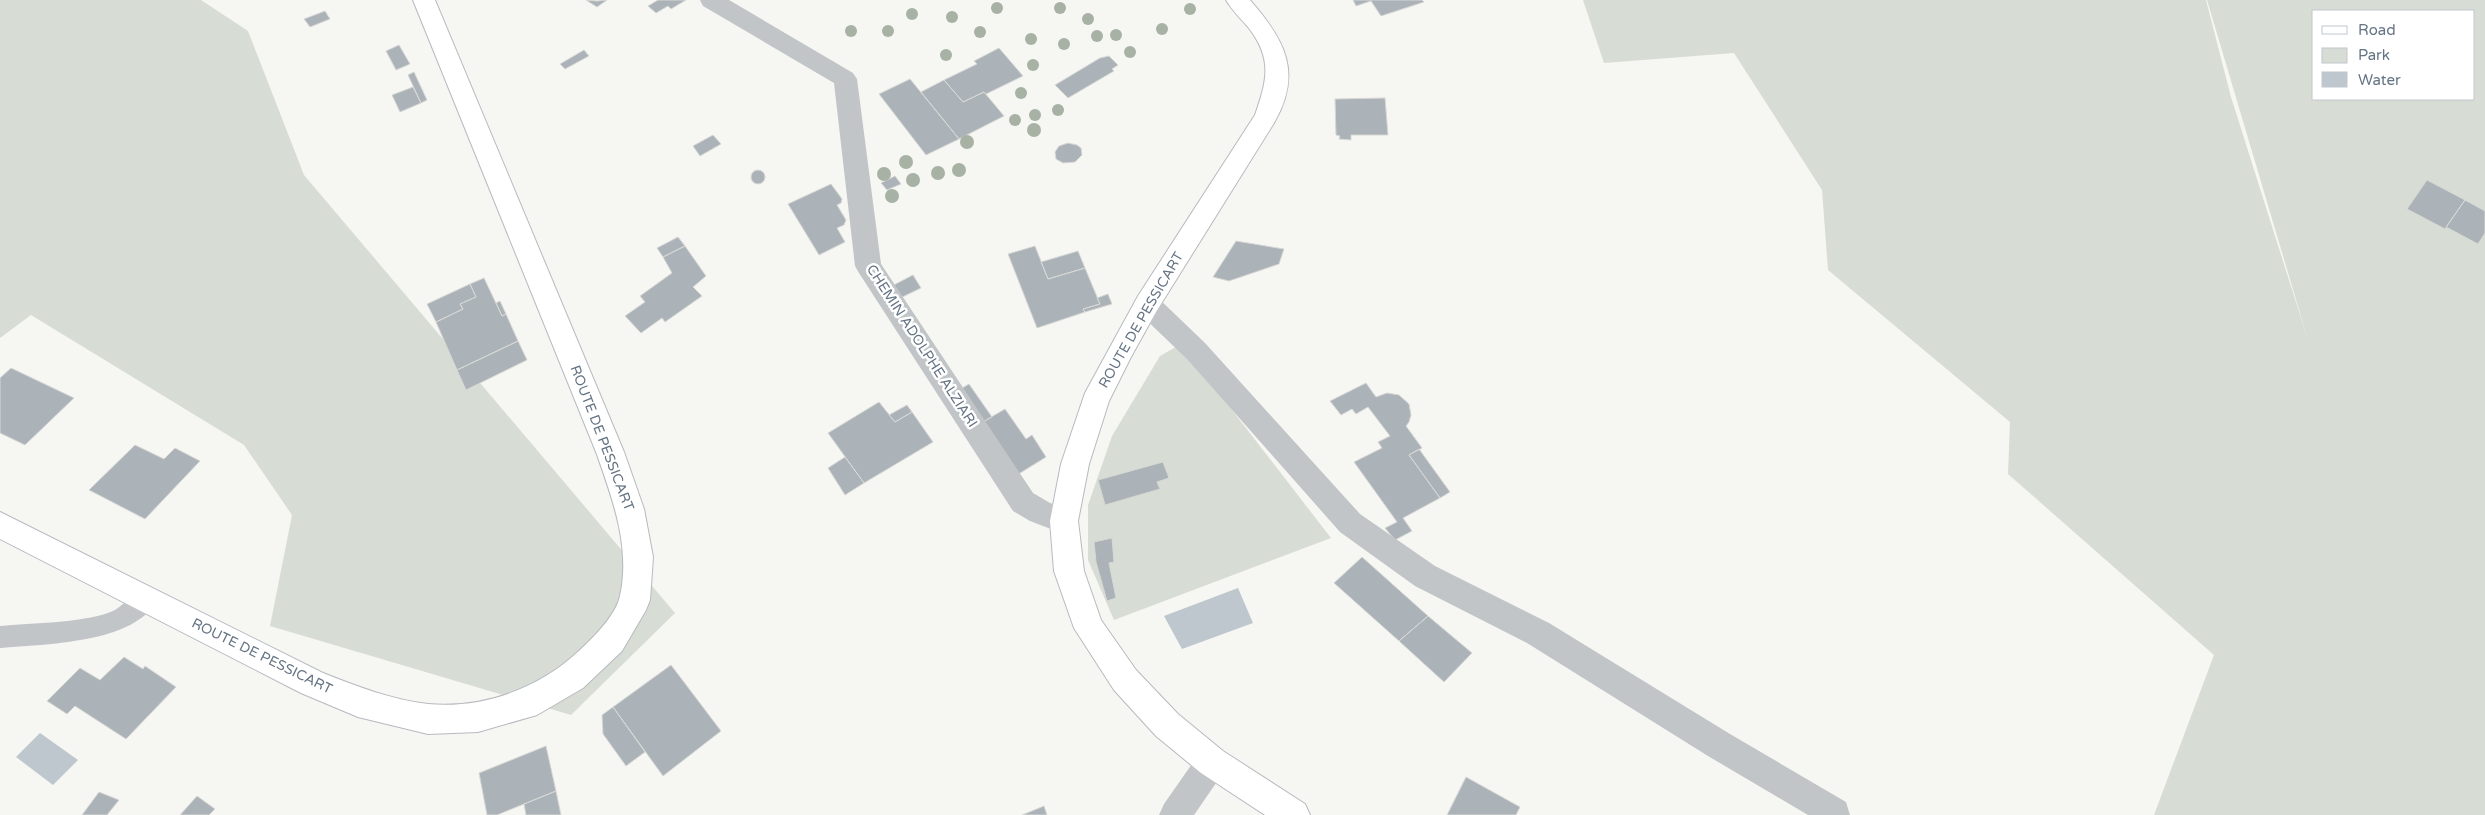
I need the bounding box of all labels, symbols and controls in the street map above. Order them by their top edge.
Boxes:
legend [2312,10,2475,100]
text: Road [2358,21,2396,39]
text: Park [2358,46,2390,64]
text: Water [2358,71,2401,89]
street label: ROUTE DE PESSICART [1095,248,1187,391]
street label: CHEMIN ADOLPHE ALZIARI [863,262,981,430]
street label: ROUTE DE PESSICART [566,363,638,514]
street label: ROUTE DE PESSICART [189,615,336,698]

